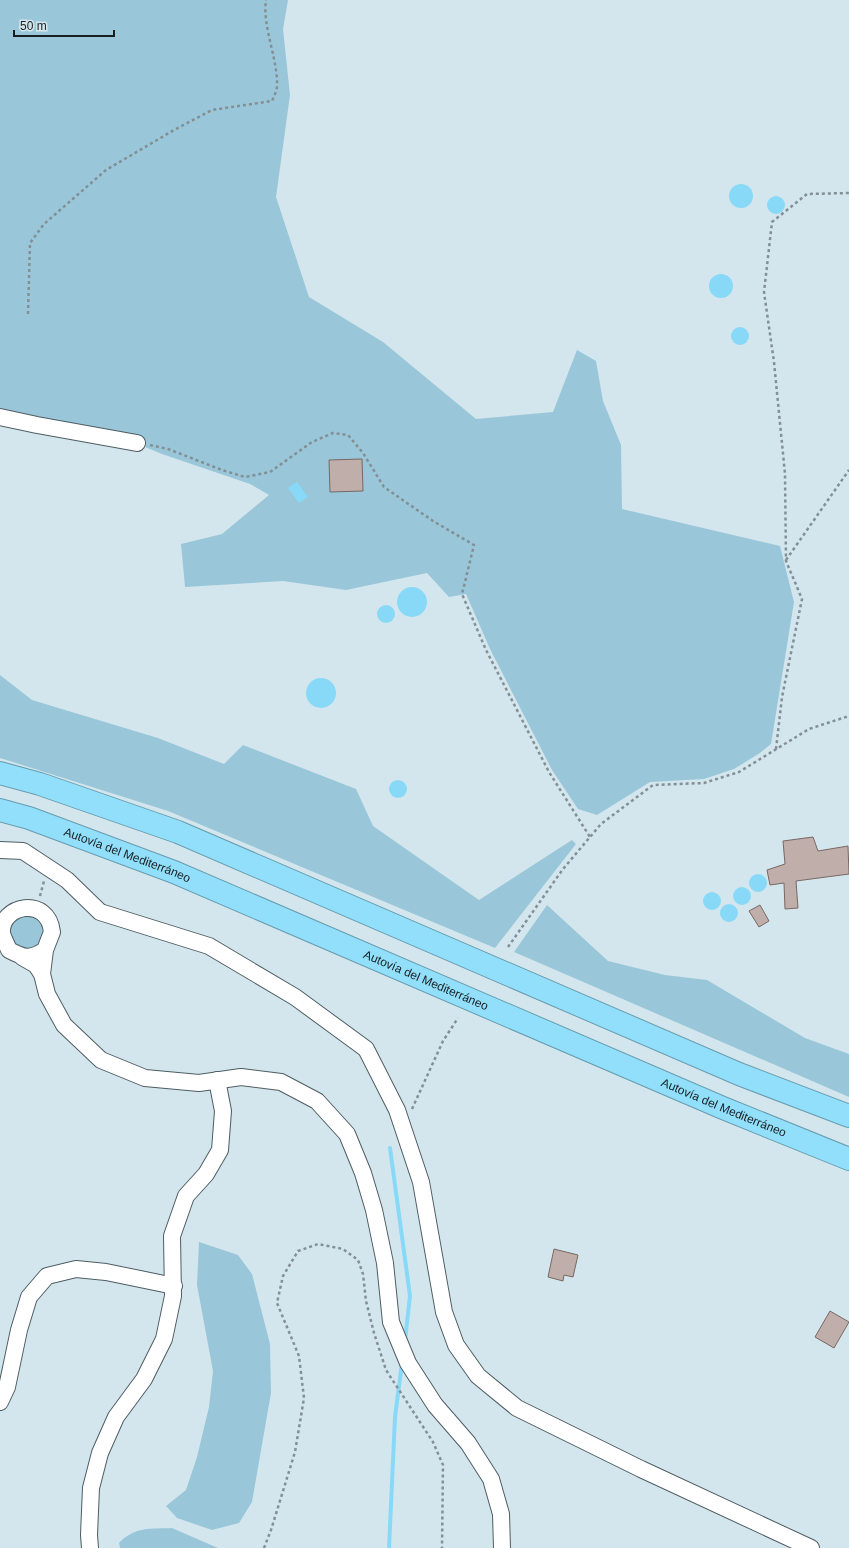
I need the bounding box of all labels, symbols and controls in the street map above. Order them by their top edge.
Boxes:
scale bar [14,12,114,38]
text: 50 m [20,19,47,33]
street label: Autovía del Mediterráneo [62,825,193,885]
street label: Autovía del Mediterráneo [361,947,491,1013]
street label: Autovía del Mediterráneo [659,1075,789,1140]

